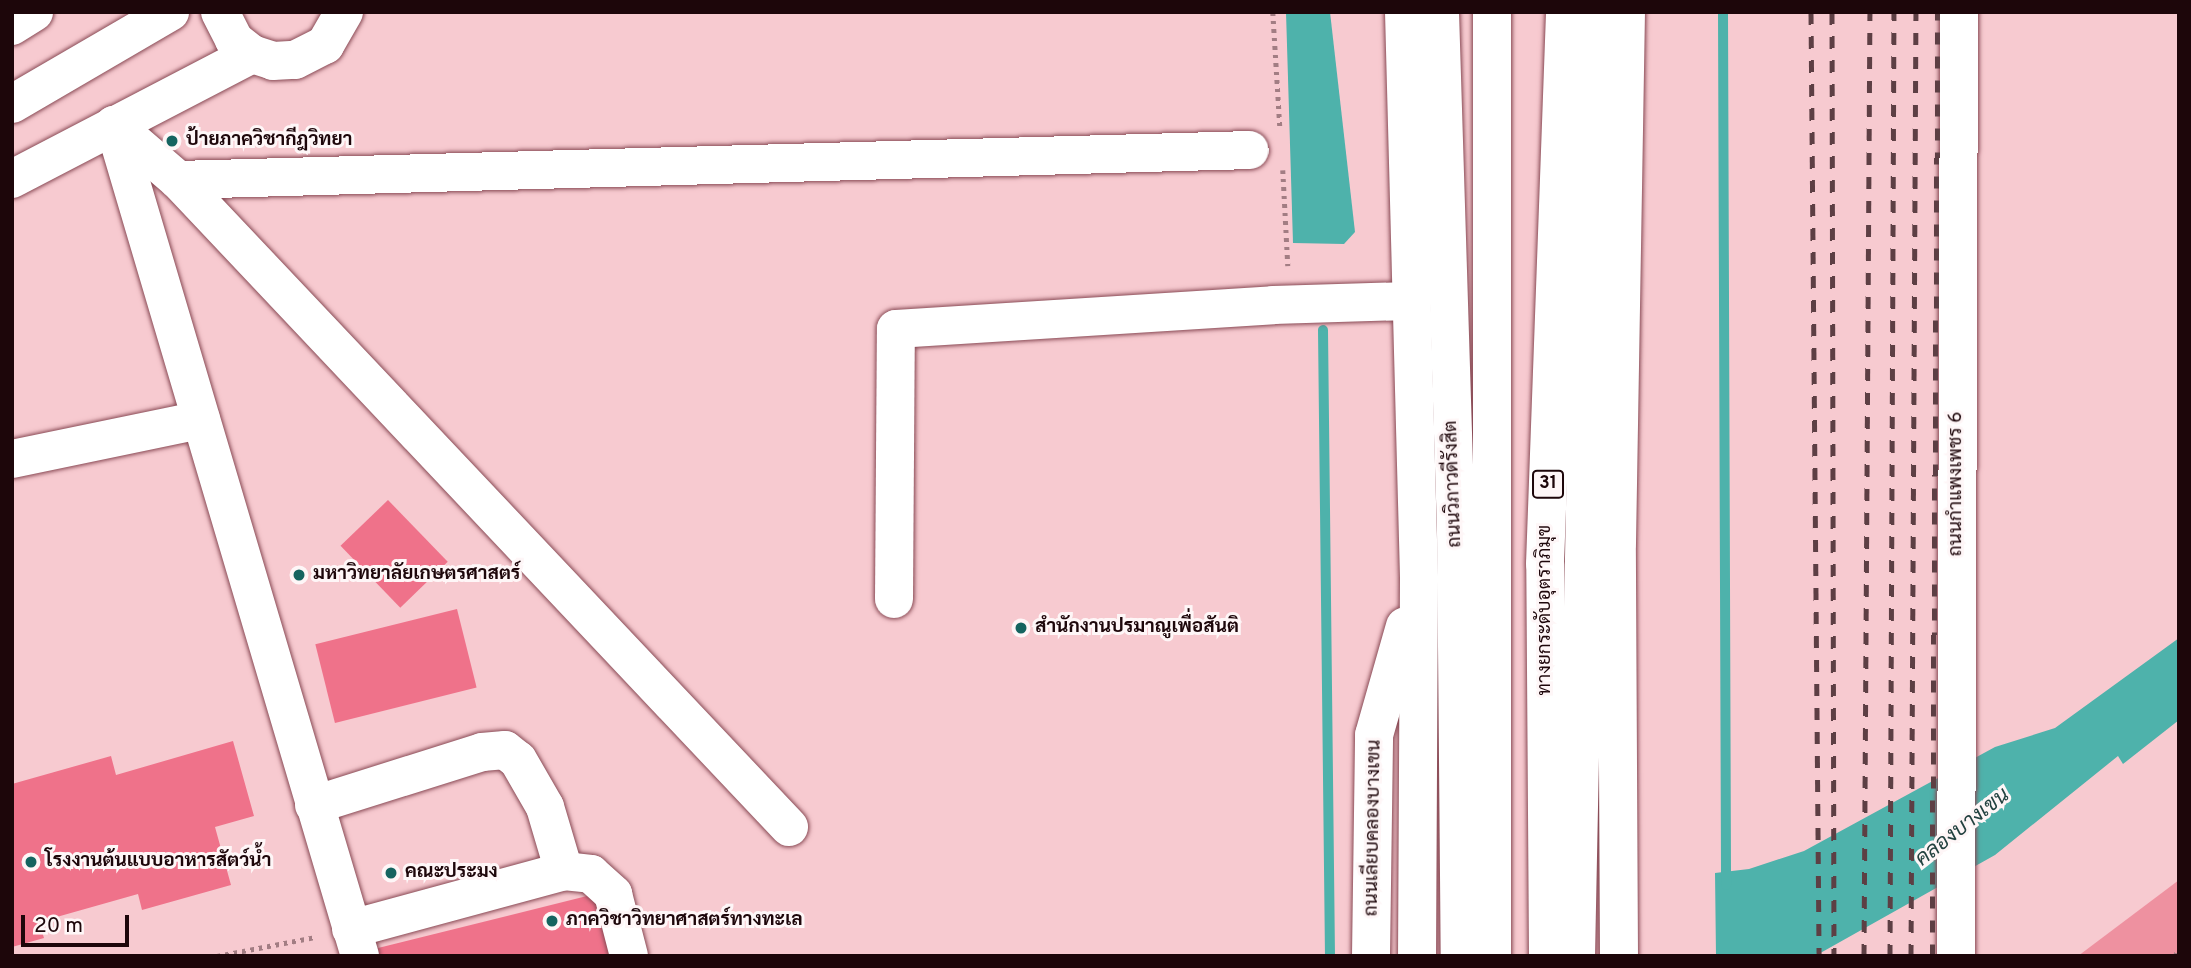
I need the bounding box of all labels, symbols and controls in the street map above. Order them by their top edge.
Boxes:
place label: ป้ายภาควิชากีฎวิทยา [186,130,352,152]
marker: ป้ายภาควิชากีฎวิทยา [164,133,180,149]
street label: ถนนกำแพงเพชร 6 [1946,412,1968,556]
street label: ถนนวิภาวดีรังสิต [1440,420,1468,548]
road number: 31 [1530,470,1566,498]
street label: ทางยกระดับอุตราภิมุข [1535,525,1557,695]
place label: มหาวิทยาลัยเกษตรศาสตร์ [313,564,520,586]
marker: มหาวิทยาลัยเกษตรศาสตร์ [291,567,307,583]
place label: สำนักงานปรมาณูเพื่อสันติ [1035,617,1239,639]
marker: สำนักงานปรมาณูเพื่อสันติ [1013,620,1029,636]
street label: ถนนเลียบคลองบางเขน [1361,739,1387,917]
water label: คลองบางเขน [1911,783,2015,873]
place label: โรงงานต้นแบบอาหารสัตว์น้ำ [45,851,271,873]
marker: โรงงานต้นแบบอาหารสัตว์น้ำ [23,854,39,870]
place label: คณะประมง [405,862,498,884]
marker: คณะประมง [383,865,399,881]
scale bar [24,902,133,946]
place label: ภาควิชาวิทยาศาสตร์ทางทะเล [566,910,803,932]
text: 20 m [34,913,83,940]
marker: ภาควิชาวิทยาศาสตร์ทางทะเล [544,913,560,929]

